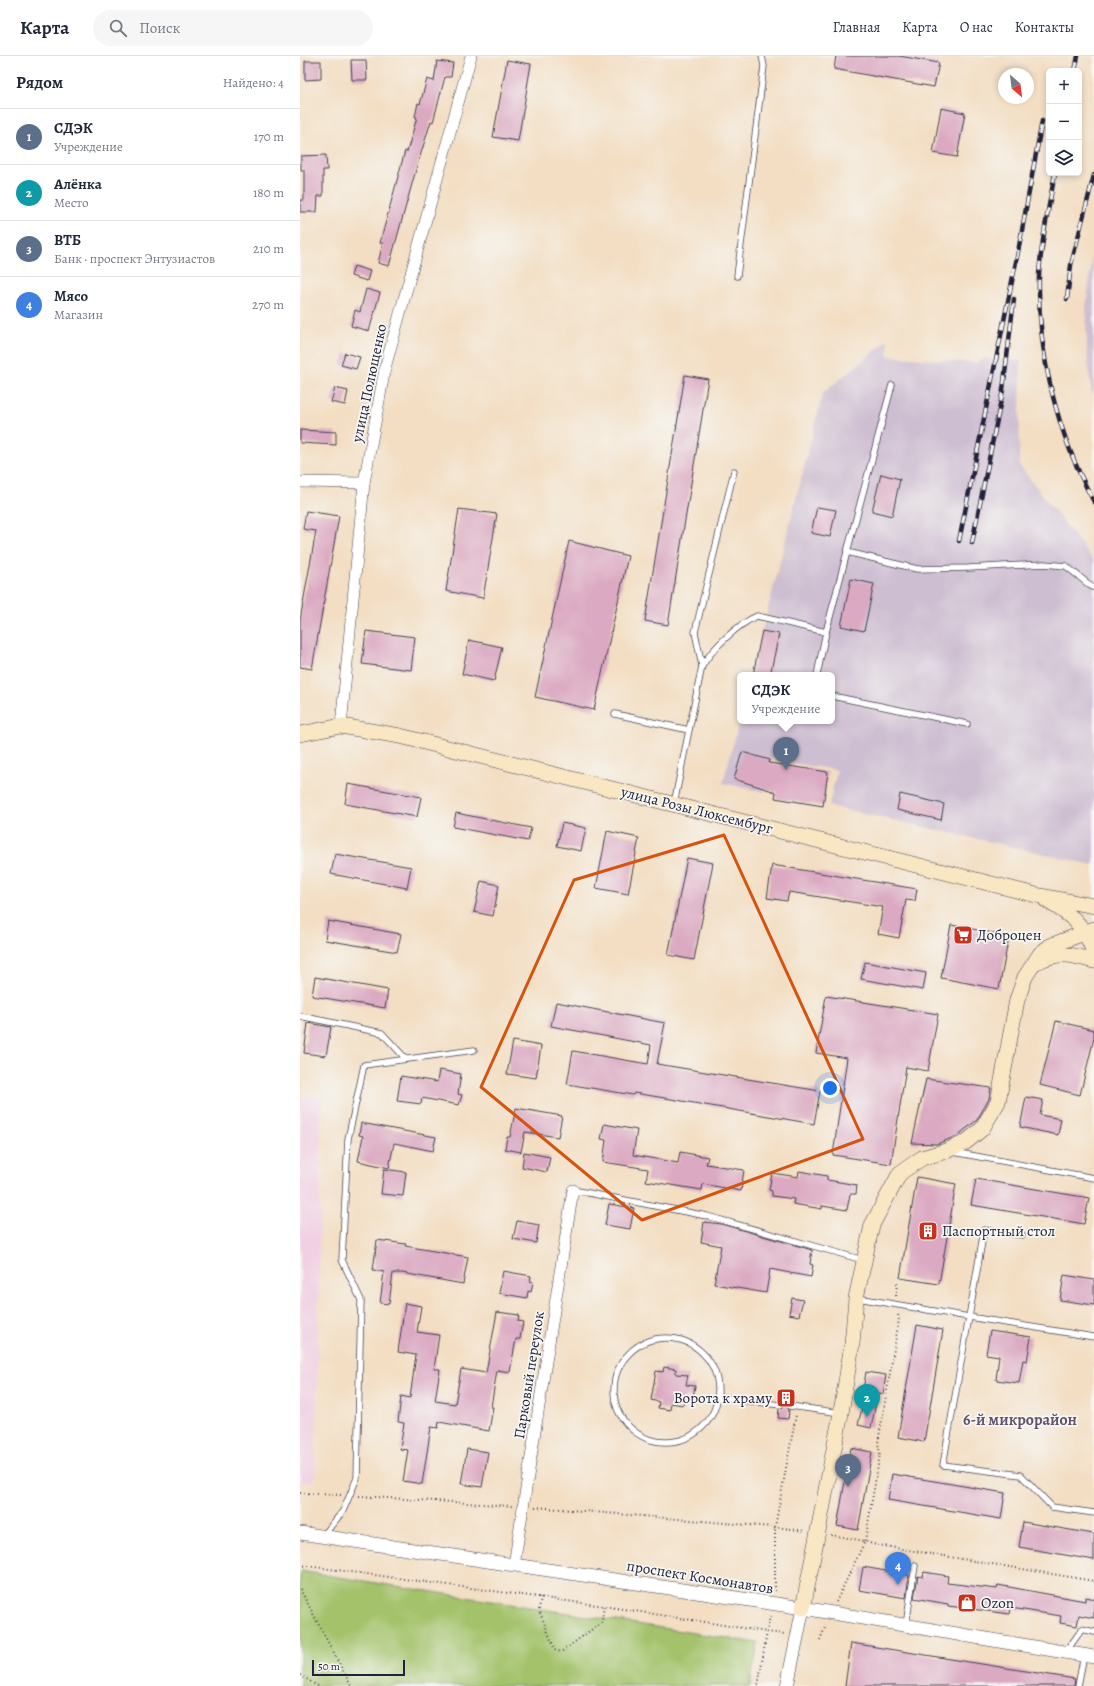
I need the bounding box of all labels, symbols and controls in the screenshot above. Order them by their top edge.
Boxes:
search box [93,10,373,46]
text: Карта [20,15,69,41]
icon: search [107,17,129,39]
text: Поиск [139,18,180,38]
text: Главная [833,18,880,37]
text: Карта [902,18,938,37]
text: О нас [960,18,993,37]
text: Контакты [1015,18,1074,37]
north arrow [998,68,1034,104]
map controls [1046,68,1082,176]
button: + [1046,68,1082,104]
text: Рядом [16,71,63,94]
text: Найдено: 4 [223,74,284,91]
button: − [1046,104,1082,140]
text: СДЭК [54,118,93,138]
text: 1 [27,128,31,145]
text: 170 m [254,128,284,145]
text: Учреждение [54,138,123,155]
button: layers [1046,140,1082,176]
text: Алёнка [54,174,102,194]
text: 2 [26,184,32,201]
text: 180 m [253,184,284,201]
text: Место [54,194,89,211]
text: ВТБ [54,230,81,250]
text: 3 [26,240,32,257]
text: 210 m [253,240,284,257]
text: Банк · проспект Энтузиастов [54,250,215,267]
text: Мясо [54,286,88,306]
text: 4 [26,296,32,313]
text: 270 m [252,296,284,313]
text: Магазин [54,306,103,323]
street label: улица Полющенко [346,322,391,445]
popup [737,672,835,724]
text: СДЭК [752,680,790,700]
text: Учреждение [752,700,820,717]
pin: 1 [773,737,799,770]
street label: улица Розы Люксембург [618,781,776,839]
supermarket icon: Доброцен [952,924,974,946]
place label: Доброцен [977,925,1042,945]
your location [820,1078,840,1098]
building icon: Паспортный стол [917,1220,939,1242]
place label: Паспортный стол [942,1221,1055,1241]
street label: Парковый переулок [509,1310,549,1440]
pin: 2 [854,1384,880,1417]
building icon: Ворота к храму [775,1387,797,1409]
place label: Ворота к храму [674,1388,772,1408]
district label: 6-й микрорайон [963,1409,1077,1431]
pin: 3 [835,1454,861,1487]
pin: 4 [885,1552,911,1585]
street label: проспект Космонавтов [625,1556,775,1598]
shop icon: Ozon [956,1592,978,1614]
place label: Ozon [981,1593,1014,1613]
scale bar [312,1658,405,1677]
text: 50 m [318,1659,340,1674]

